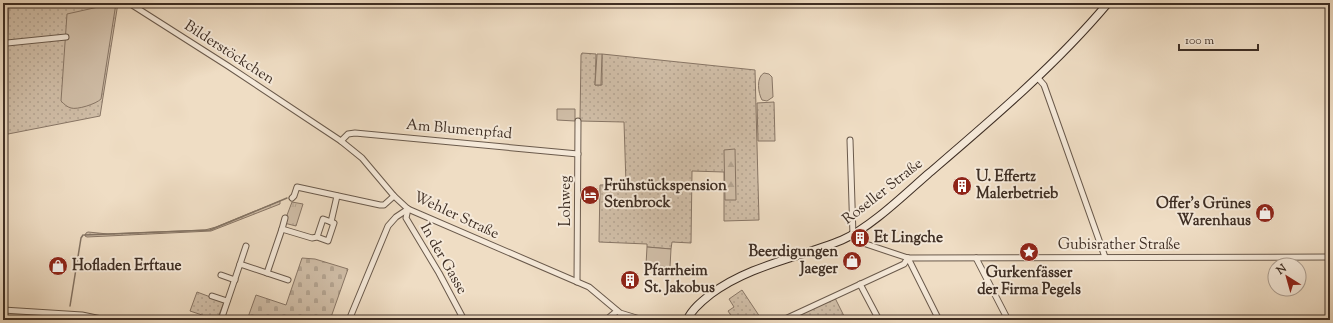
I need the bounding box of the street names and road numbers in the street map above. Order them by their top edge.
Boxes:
street label: Bilderstöckchen [180,16,278,90]
street label: Am Blumenpfad [405,115,513,145]
street label: Roseller Straße [838,154,928,230]
street label: Lohweg [556,176,577,226]
street label: Wehler Straße [410,187,502,245]
street label: In der Gasse [414,220,472,298]
street label: Gubisrather Straße [1058,235,1180,256]

